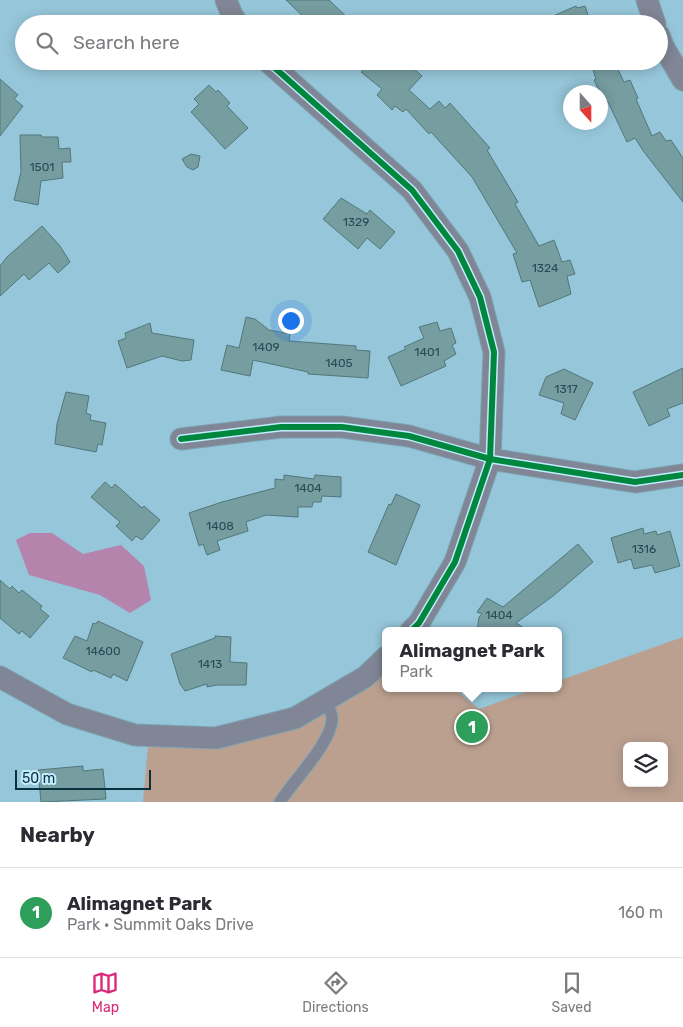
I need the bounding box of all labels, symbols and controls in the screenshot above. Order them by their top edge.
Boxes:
search box [15,15,668,70]
icon: search [33,29,61,57]
text: Search here [73,31,180,54]
north arrow [563,85,608,130]
house number: 1501 [29,160,55,174]
house number: 1329 [343,215,369,229]
house number: 1324 [532,261,559,275]
your location [278,308,304,334]
house number: 1409 [252,340,280,354]
house number: 1401 [414,345,440,359]
house number: 1405 [325,356,353,370]
house number: 1317 [554,382,578,396]
house number: 1404 [294,481,322,495]
house number: 1408 [206,519,234,533]
house number: 1316 [632,542,656,556]
house number: 1404 [485,608,513,622]
popup [382,627,562,692]
text: Alimagnet Park [399,639,545,662]
house number: 14600 [85,644,121,658]
house number: 1413 [198,657,222,671]
text: Park [399,662,433,681]
pin: 1 [456,708,488,746]
map controls [623,742,668,787]
button: layers [623,742,668,787]
scale bar [15,767,151,790]
text: 50 m [22,770,55,787]
text: Nearby [20,822,95,847]
text: Alimagnet Park [67,892,212,915]
text: 1 [32,903,40,922]
text: 160 m [618,903,663,922]
text: Park · Summit Oaks Drive [67,915,254,934]
tab: Map [91,969,119,1016]
tab: Directions [302,969,369,1016]
tab: Saved [552,969,592,1016]

